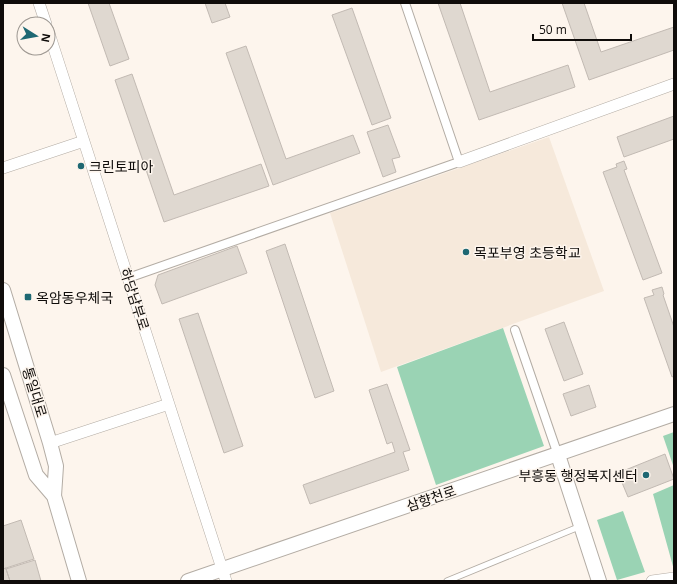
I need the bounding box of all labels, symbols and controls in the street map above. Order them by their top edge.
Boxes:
north arrow [16,16,56,56]
scale bar [533,16,631,42]
text: 50 m [539,21,567,38]
text: N [38,32,55,44]
place label: 크린토피아 [89,157,154,176]
marker: 크린토피아 [76,161,86,171]
place label: 목포부영 초등학교 [474,243,581,262]
marker: 목포부영 초등학교 [461,247,471,257]
street label: 하당남부로 [116,265,154,333]
place label: 옥암동우체국 [36,288,113,307]
marker: 옥암동우체국 [23,292,33,302]
street label: 통일대로 [18,365,52,420]
place label: 부흥동 행정복지센터 [518,466,638,485]
marker: 부흥동 행정복지센터 [641,470,651,480]
street label: 삼향천로 [404,481,459,515]

